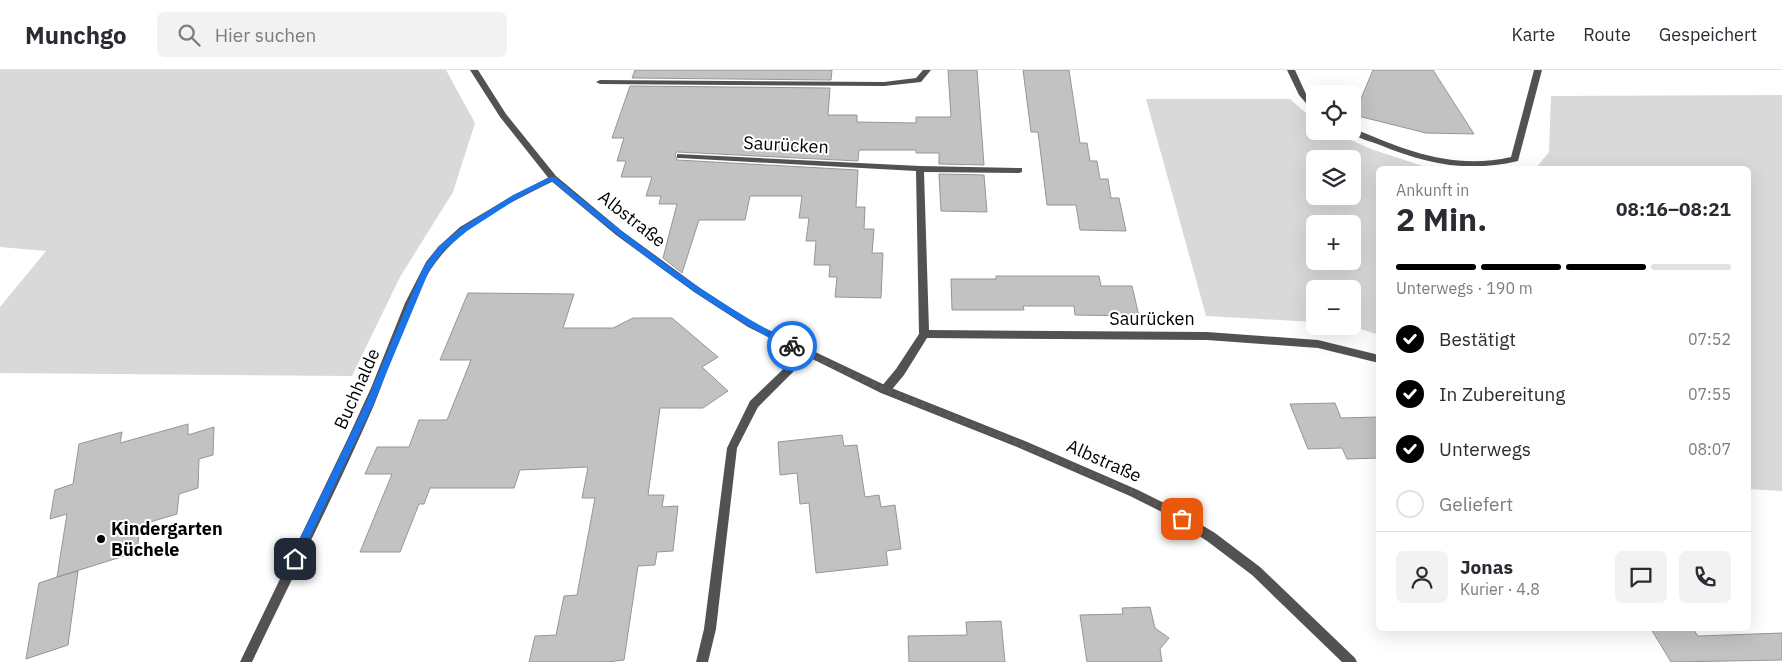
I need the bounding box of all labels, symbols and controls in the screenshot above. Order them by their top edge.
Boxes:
search box [157,12,507,57]
text: Munchgo [25,19,127,51]
icon: search [175,21,203,49]
text: Hier suchen [215,23,316,47]
text: Karte [1512,23,1555,46]
text: Route [1583,23,1631,46]
text: Gespeichert [1659,23,1757,46]
map controls [1306,85,1361,335]
button: locate [1306,85,1361,140]
street label: Saurücken [743,131,829,158]
button: layers [1306,150,1361,205]
text: Ankunft in [1396,180,1469,200]
street label: Albstraße [594,185,671,252]
text: 08:16–08:21 [1616,197,1731,221]
text: 2 Min. [1396,198,1487,240]
button: + [1306,215,1361,270]
text: Unterwegs · 190 m [1396,278,1533,298]
button: − [1306,280,1361,335]
street label: Saurücken [1109,307,1195,330]
courier [767,321,817,371]
icon: check [1396,325,1424,353]
text: Bestätigt [1439,327,1516,351]
text: 07:52 [1688,329,1731,349]
icon: bike [778,332,806,360]
street label: Buchhalde [328,345,385,433]
icon: check [1396,380,1424,408]
text: In Zubereitung [1439,382,1565,406]
text: 07:55 [1688,384,1731,404]
street label: Albstraße [1063,434,1145,487]
icon: check [1396,435,1424,463]
text: Unterwegs [1439,437,1531,461]
text: 08:07 [1688,439,1731,459]
text: Geliefert [1439,492,1513,516]
pin [1161,498,1203,540]
icon: bag [1168,505,1196,533]
place label: Kindergarten Büchele [111,517,223,561]
marker: Kindergarten Büchele [95,533,107,545]
pin [274,538,316,580]
icon: home [281,545,309,573]
button: person [1396,551,1448,603]
button: chat [1615,551,1667,603]
button: phone [1679,551,1731,603]
text: Jonas [1460,555,1513,579]
text: Kurier · 4.8 [1460,579,1540,599]

